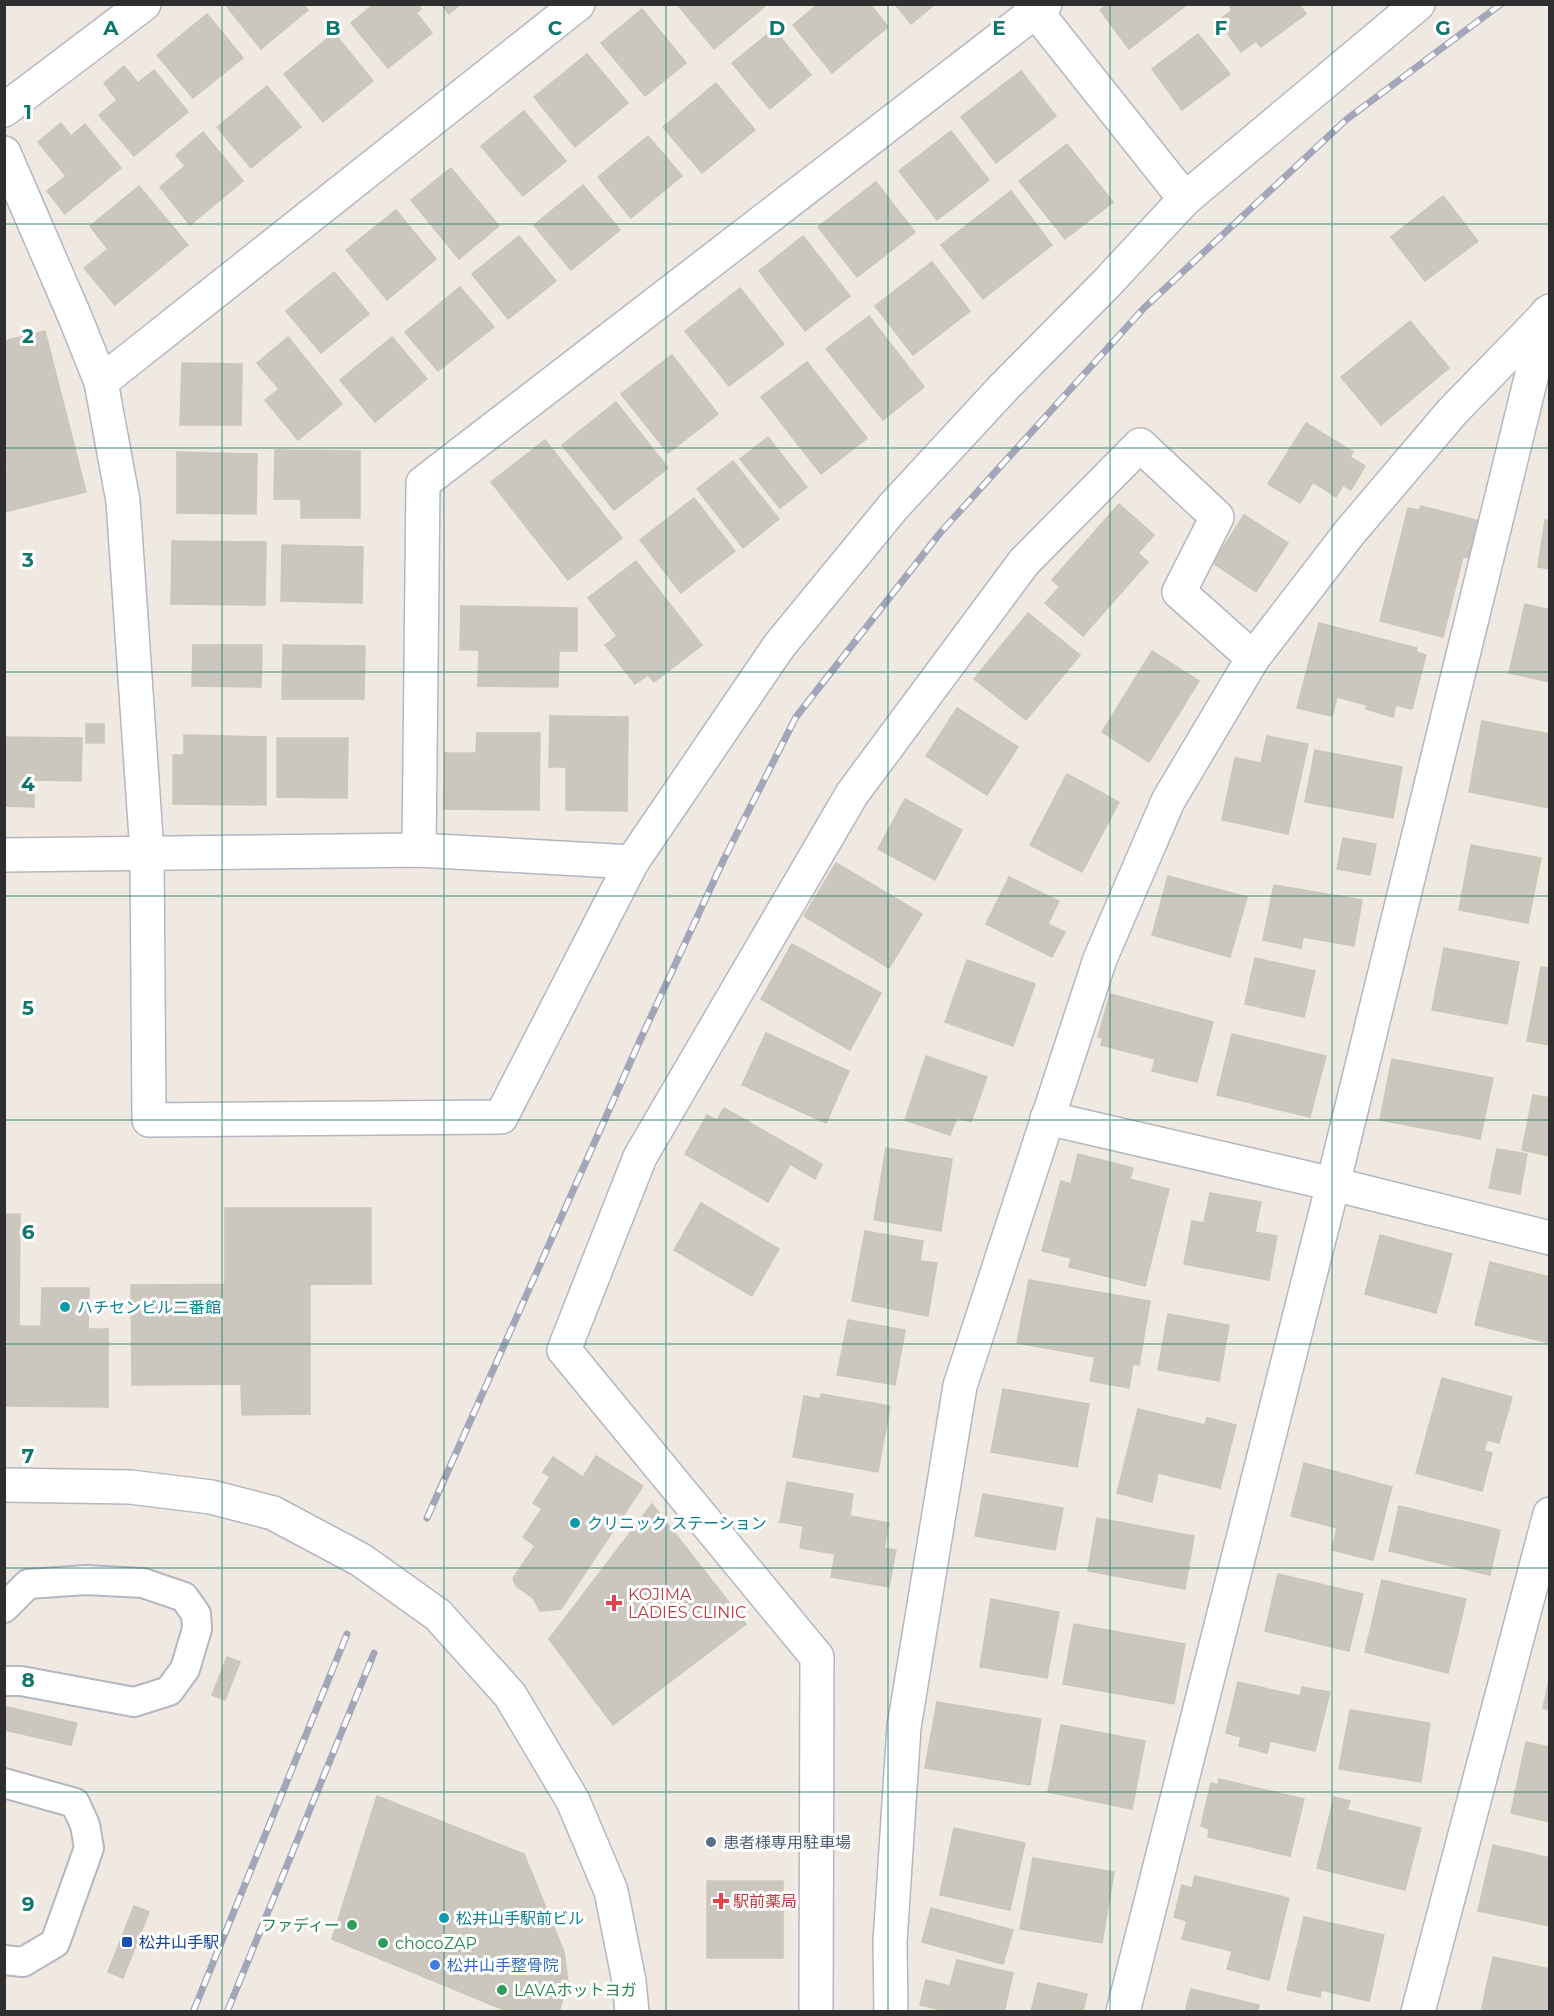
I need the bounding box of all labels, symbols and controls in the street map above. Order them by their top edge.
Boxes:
text: A [102,16,119,40]
text: B [325,16,341,40]
text: C [548,16,563,40]
text: D [769,16,785,40]
text: E [992,16,1006,40]
text: F [1215,16,1228,40]
text: G [1435,16,1451,40]
text: 1 [24,100,32,124]
text: 2 [22,324,34,348]
text: 3 [21,548,34,572]
text: 4 [21,772,35,796]
text: 5 [22,996,34,1020]
text: 6 [22,1220,35,1244]
place label: ハチセンビル二番館 [77,1298,221,1317]
marker: ハチセンビル二番館 [58,1300,72,1314]
text: 7 [22,1444,34,1468]
place label: クリニック ステーション [587,1514,767,1533]
marker: クリニック ステーション [568,1516,582,1530]
place label: KOJIMA LADIES CLINIC [628,1585,746,1622]
marker: KOJIMA LADIES CLINIC [605,1594,623,1612]
text: 8 [21,1668,35,1692]
place label: 患者様専用駐車場 [723,1833,851,1852]
marker: 患者様専用駐車場 [704,1835,718,1849]
text: 9 [22,1892,34,1916]
place label: 駅前薬局 [733,1892,797,1911]
marker: 駅前薬局 [714,1894,728,1908]
place label: 松井山手駅前ビル [456,1909,584,1928]
marker: 松井山手駅前ビル [437,1911,451,1925]
place label: ファディー [261,1916,340,1935]
marker: ファディー [345,1918,359,1932]
place label: 松井山手駅 [139,1933,219,1952]
place label: chocoZAP [395,1934,477,1953]
marker: 松井山手駅 [120,1935,134,1949]
marker: chocoZAP [376,1936,390,1950]
place label: 松井山手整骨院 [447,1956,559,1975]
marker: 松井山手整骨院 [428,1958,442,1972]
place label: LAVAホットヨガ [514,1981,636,2000]
marker: LAVAホットヨガ [495,1983,509,1997]

